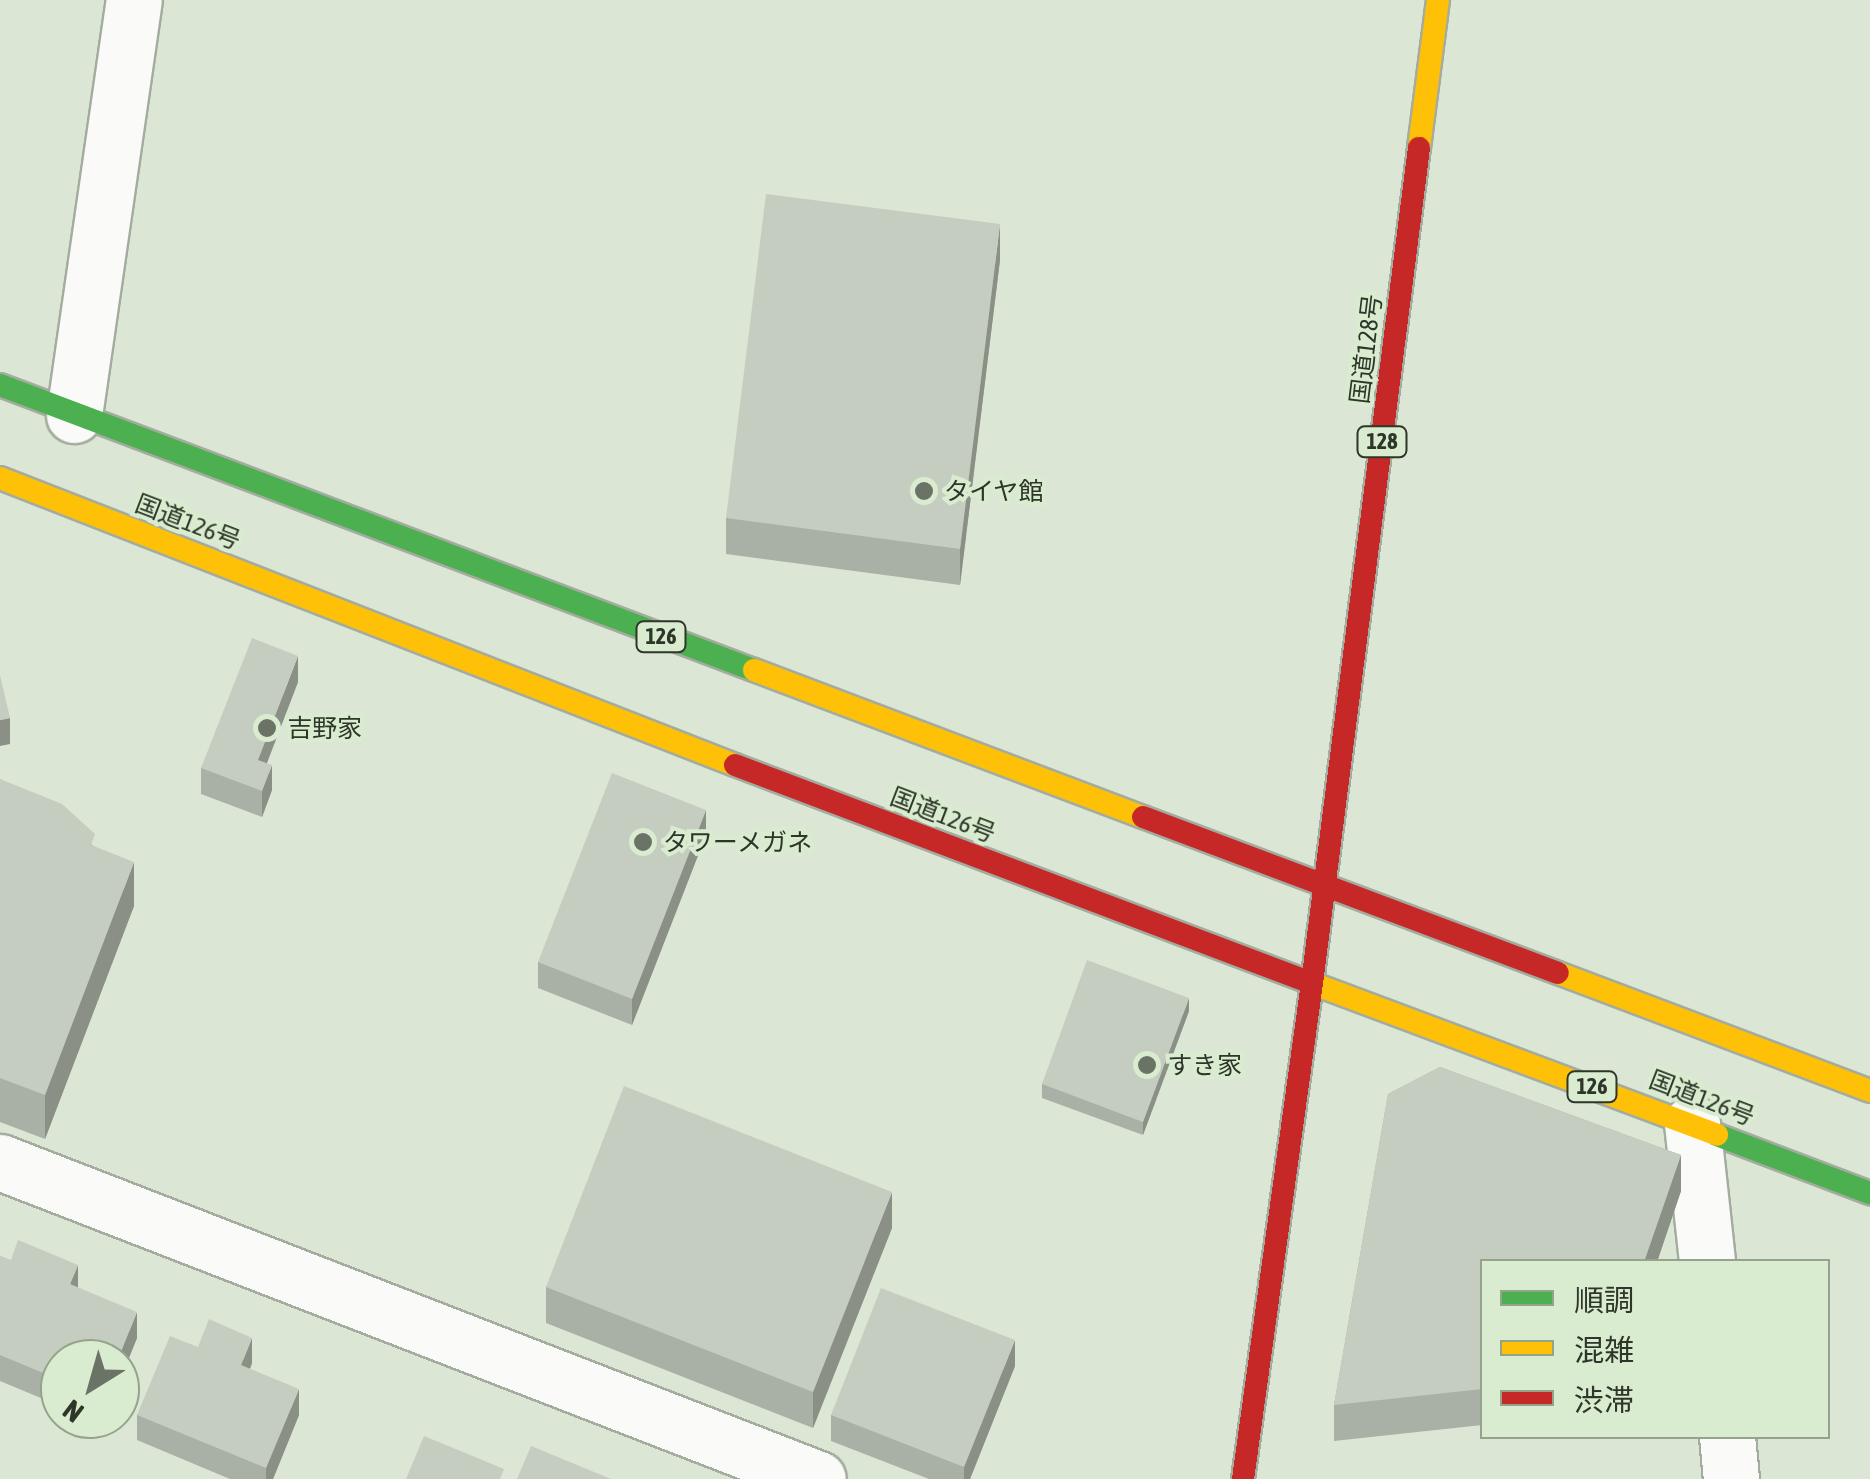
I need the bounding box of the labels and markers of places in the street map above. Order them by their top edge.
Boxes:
place label: タイヤ館 [944,476,1044,506]
marker: タイヤ館 [913,480,935,502]
place label: 吉野家 [287,713,362,743]
marker: 吉野家 [256,717,278,739]
place label: タワーメガネ [663,827,813,857]
marker: タワーメガネ [632,831,654,853]
place label: すき家 [1167,1050,1242,1080]
marker: すき家 [1136,1054,1158,1076]

